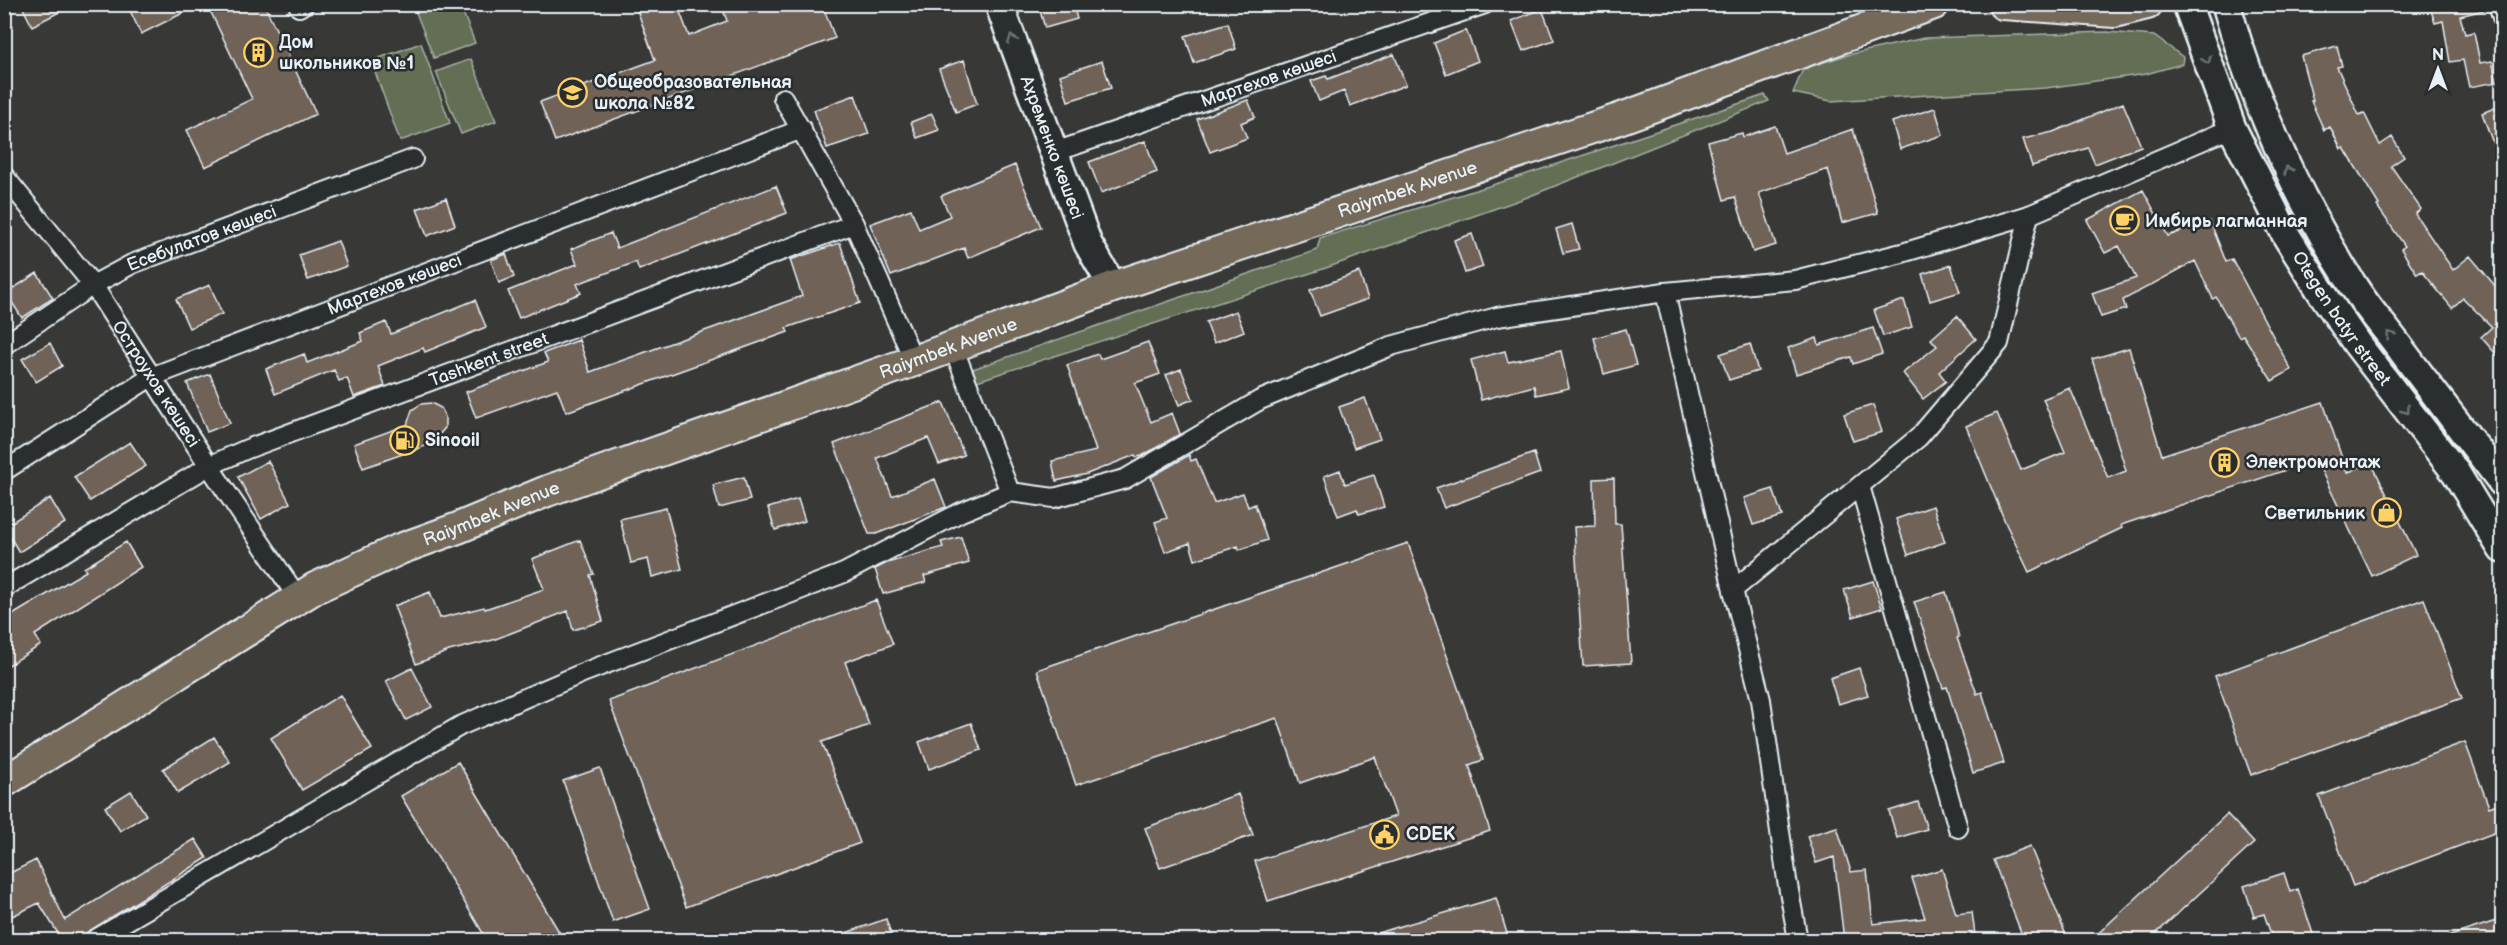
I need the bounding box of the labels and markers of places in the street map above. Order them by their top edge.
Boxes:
place label: Дом школьников №1 [279,32,414,74]
building icon: Дом школьников №1 [242,36,274,68]
place label: Общеобразовательная школа №82 [594,72,792,114]
school or university icon: Общеобразовательная школа №82 [557,76,589,108]
cafe icon: Имбирь лагманная [2108,205,2140,237]
place label: Имбирь лагманная [2145,211,2308,232]
fuel station icon: Sinooil [388,424,420,456]
place label: Sinooil [425,430,480,451]
building icon: Электромонтаж [2209,446,2241,478]
place label: Электромонтаж [2246,452,2381,473]
shop icon: Светильник [2370,497,2402,529]
place label: Светильник [2265,503,2365,524]
public building icon: CDEK [1369,818,1401,850]
place label: CDEK [1406,824,1455,845]

